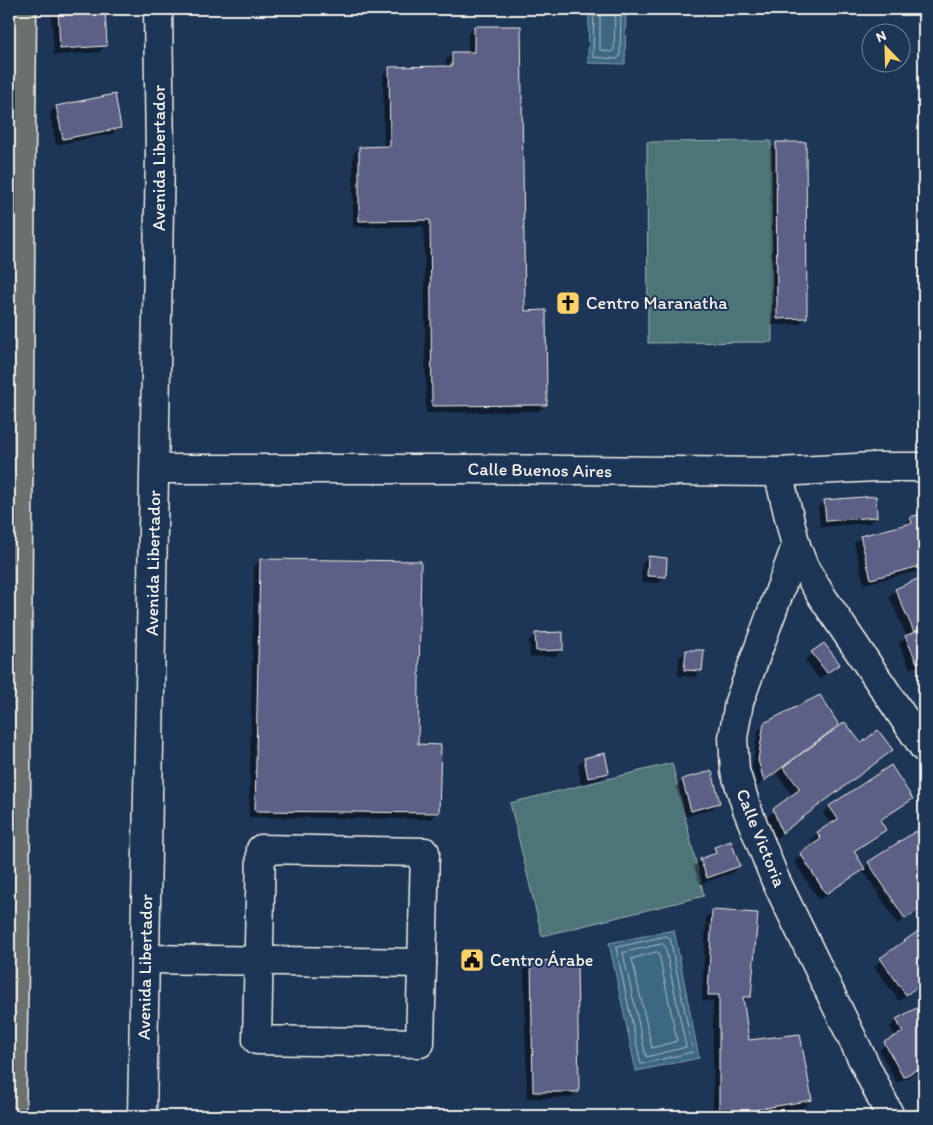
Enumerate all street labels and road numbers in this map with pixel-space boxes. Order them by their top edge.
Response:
street label: Avenida Libertador [148,85,170,231]
street label: Calle Buenos Aires [467,458,613,482]
street label: Avenida Libertador [141,490,165,636]
street label: Calle Victoria [731,786,791,891]
street label: Avenida Libertador [133,894,157,1040]

